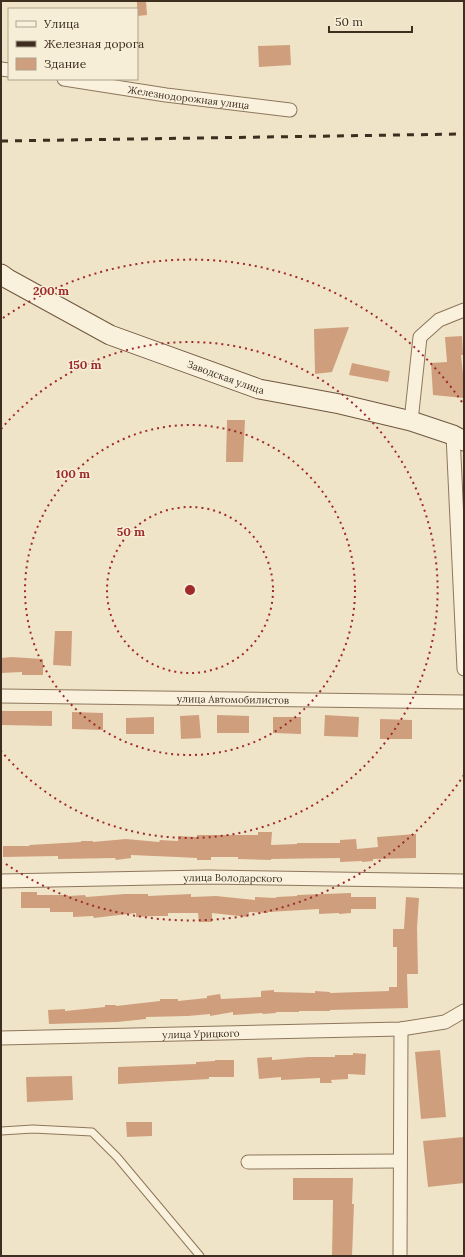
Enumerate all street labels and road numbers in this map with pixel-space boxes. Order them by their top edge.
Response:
street label: Железнодорожная улица [127,83,250,112]
street label: Заводская улица [185,357,265,397]
street label: улица Автомобилистов [177,692,289,707]
street label: улица Володарского [183,871,283,885]
street label: улица Урицкого [162,1027,240,1041]

